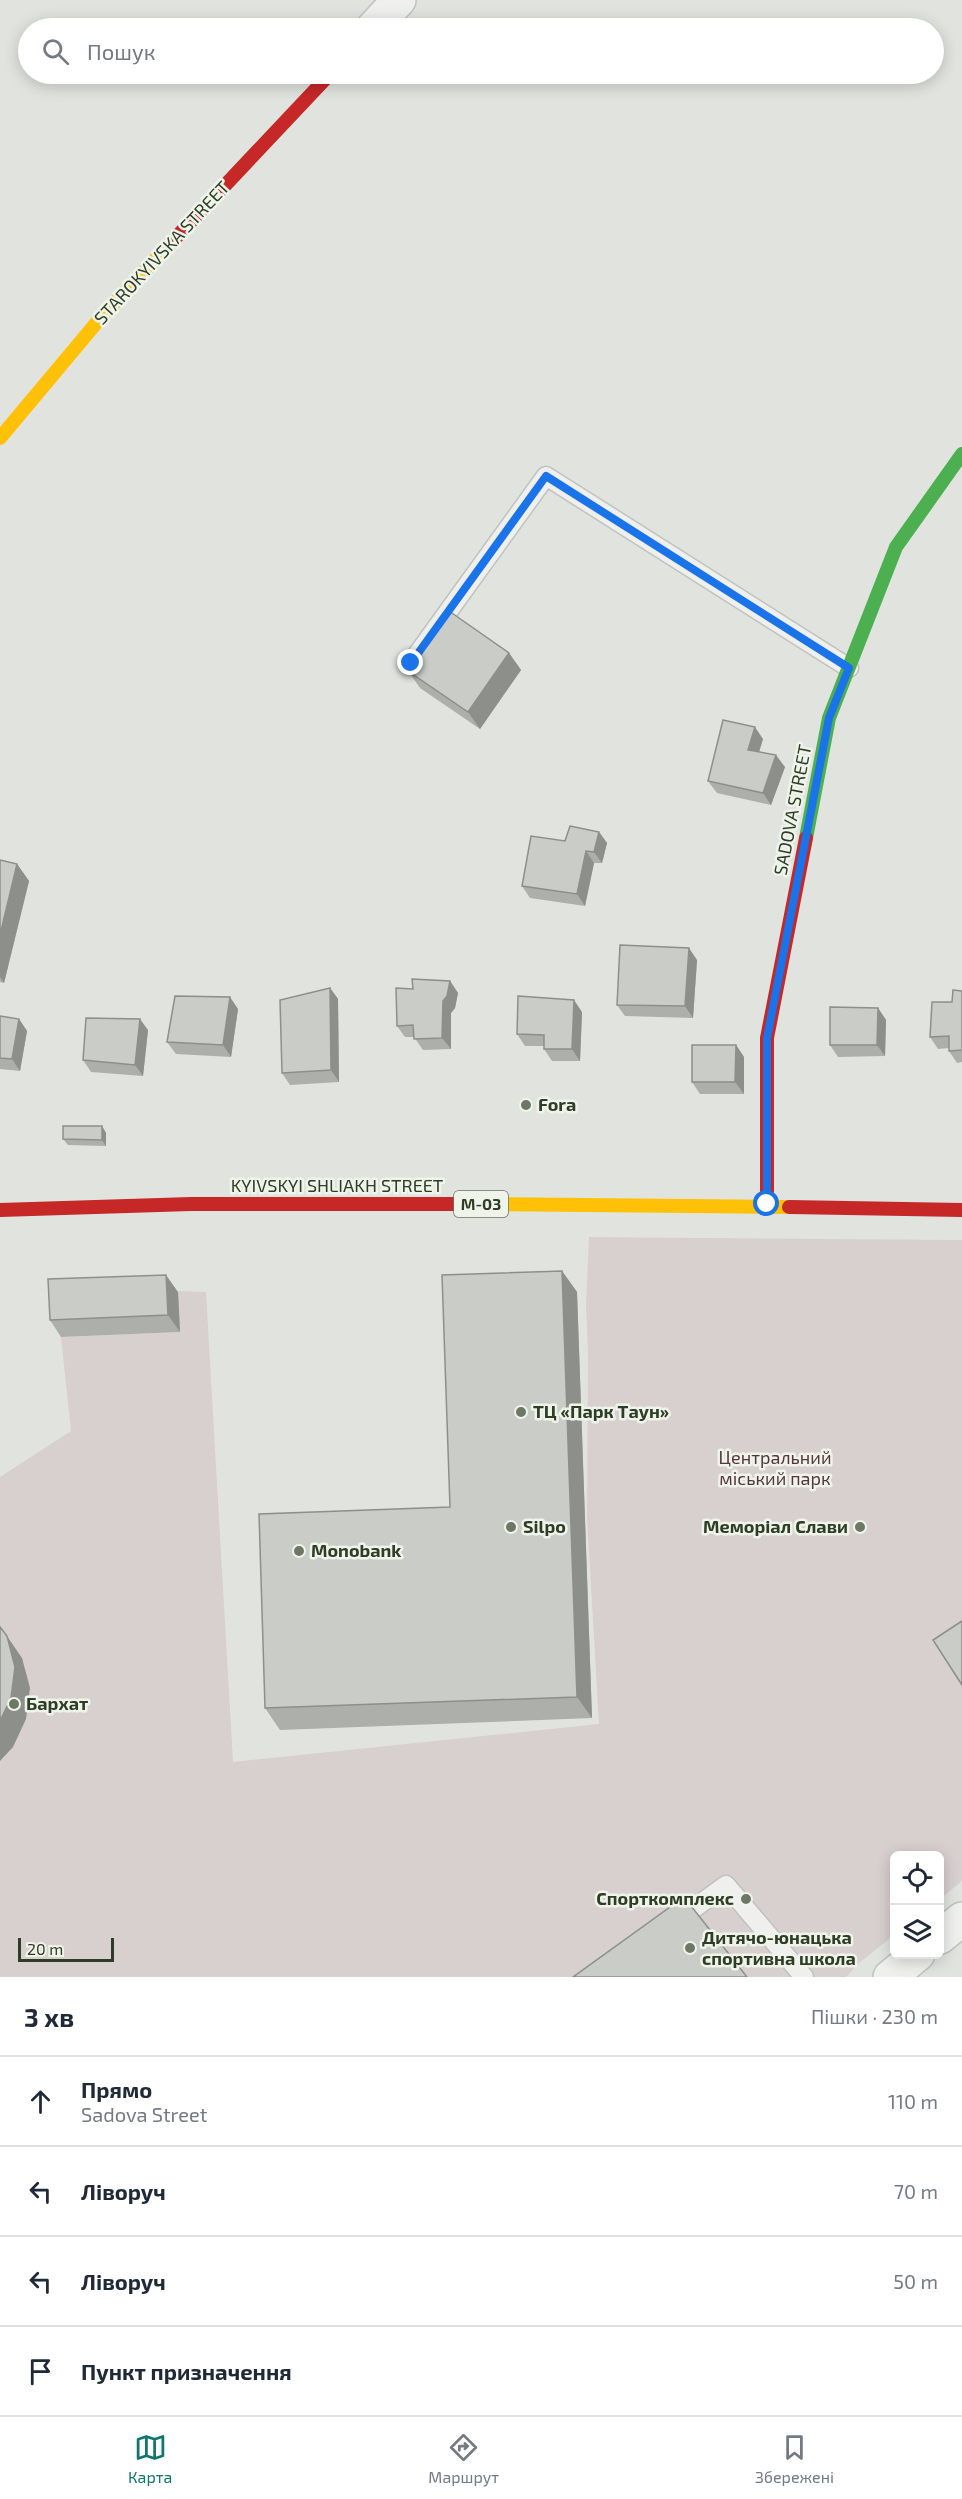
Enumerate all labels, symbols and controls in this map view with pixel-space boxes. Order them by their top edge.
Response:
search box [18,18,944,84]
icon: search [39,35,72,68]
text: Пошук [87,38,156,64]
street label: STAROKYIVSKA STREET [89,176,234,329]
route end [397,649,423,675]
street label: SADOVA STREET [769,742,816,877]
place label: Fora [538,1093,576,1115]
marker: Fora [519,1098,533,1112]
street label: KYIVSKYI SHLIAKH STREET [231,1174,444,1196]
route start [753,1190,779,1216]
road number: М-03 [454,1191,508,1217]
place label: ТЦ «Парк Таун» [533,1400,669,1422]
marker: ТЦ «Парк Таун» [514,1405,528,1419]
park label: Центральний міський парк [719,1446,831,1489]
place label: Silpo [523,1515,566,1537]
place label: Mеморіал Слави [703,1515,848,1537]
marker: Silpo [504,1520,518,1534]
marker: Mеморіал Слави [853,1520,867,1534]
place label: Monobank [311,1539,401,1561]
marker: Monobank [292,1544,306,1558]
place label: Бархат [26,1692,88,1714]
marker: Бархат [7,1697,21,1711]
map controls [890,1851,944,1959]
button: locate [890,1851,944,1905]
place label: Спорткомплекс [596,1887,734,1909]
marker: Спорткомплекс [739,1892,753,1906]
button: layers [890,1905,944,1959]
place label: Дитячо-юнацька спортивна школа [702,1926,856,1969]
scale bar [18,1935,114,1962]
text: 20 m [27,1939,63,1958]
marker: Дитячо-юнацька спортивна школа [683,1941,697,1955]
text: 3 хв [24,2001,74,2032]
text: Пішки · 230 m [811,2004,938,2028]
text: Прямо [81,2076,152,2102]
icon: ahead [24,2085,57,2118]
text: 110 m [888,2089,938,2113]
text: Sadova Street [81,2102,207,2126]
icon: left [24,2175,57,2208]
text: Ліворуч [81,2178,166,2204]
text: 70 m [894,2179,938,2203]
icon: left [24,2265,57,2298]
text: Ліворуч [81,2268,166,2294]
text: 50 m [893,2269,938,2293]
icon: arrive [24,2355,57,2388]
text: Пункт призначення [81,2358,292,2384]
tab: Карта [128,2431,172,2486]
tab: Маршрут [428,2431,499,2486]
tab: Збережені [755,2431,834,2486]

